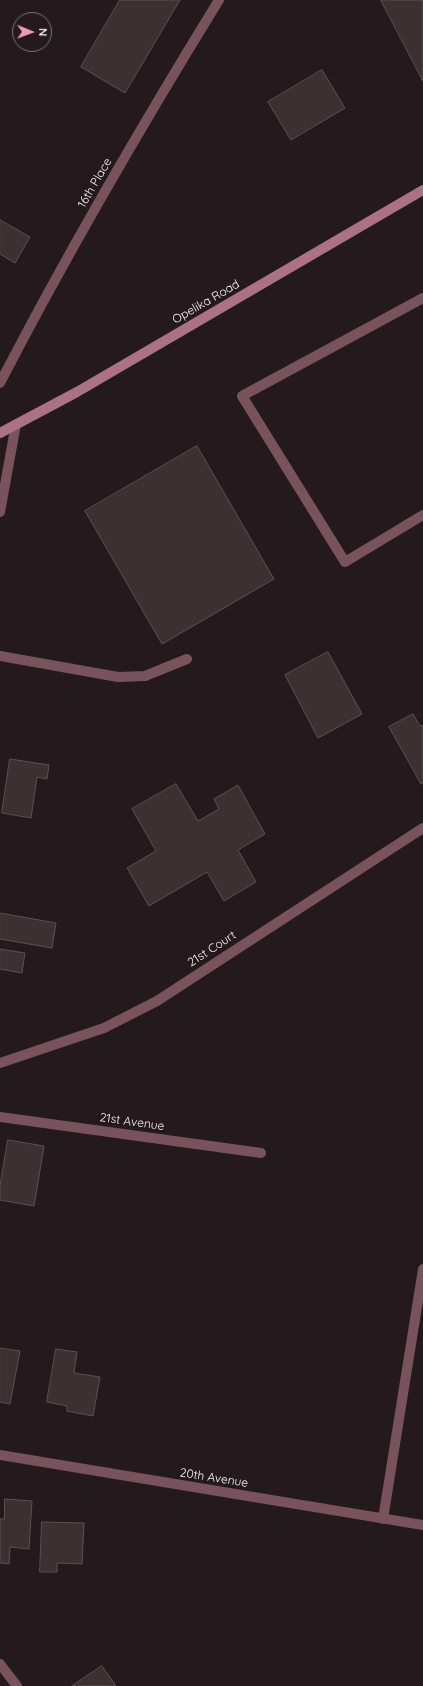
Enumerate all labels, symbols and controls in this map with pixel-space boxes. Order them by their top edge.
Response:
north arrow [12,12,52,52]
text: N [36,28,50,36]
street label: 16th Place [75,155,115,211]
street label: Opelika Road [170,277,242,327]
street label: 21st Court [185,928,239,970]
street label: 21st Avenue [99,1110,165,1134]
street label: 20th Avenue [179,1465,249,1491]

